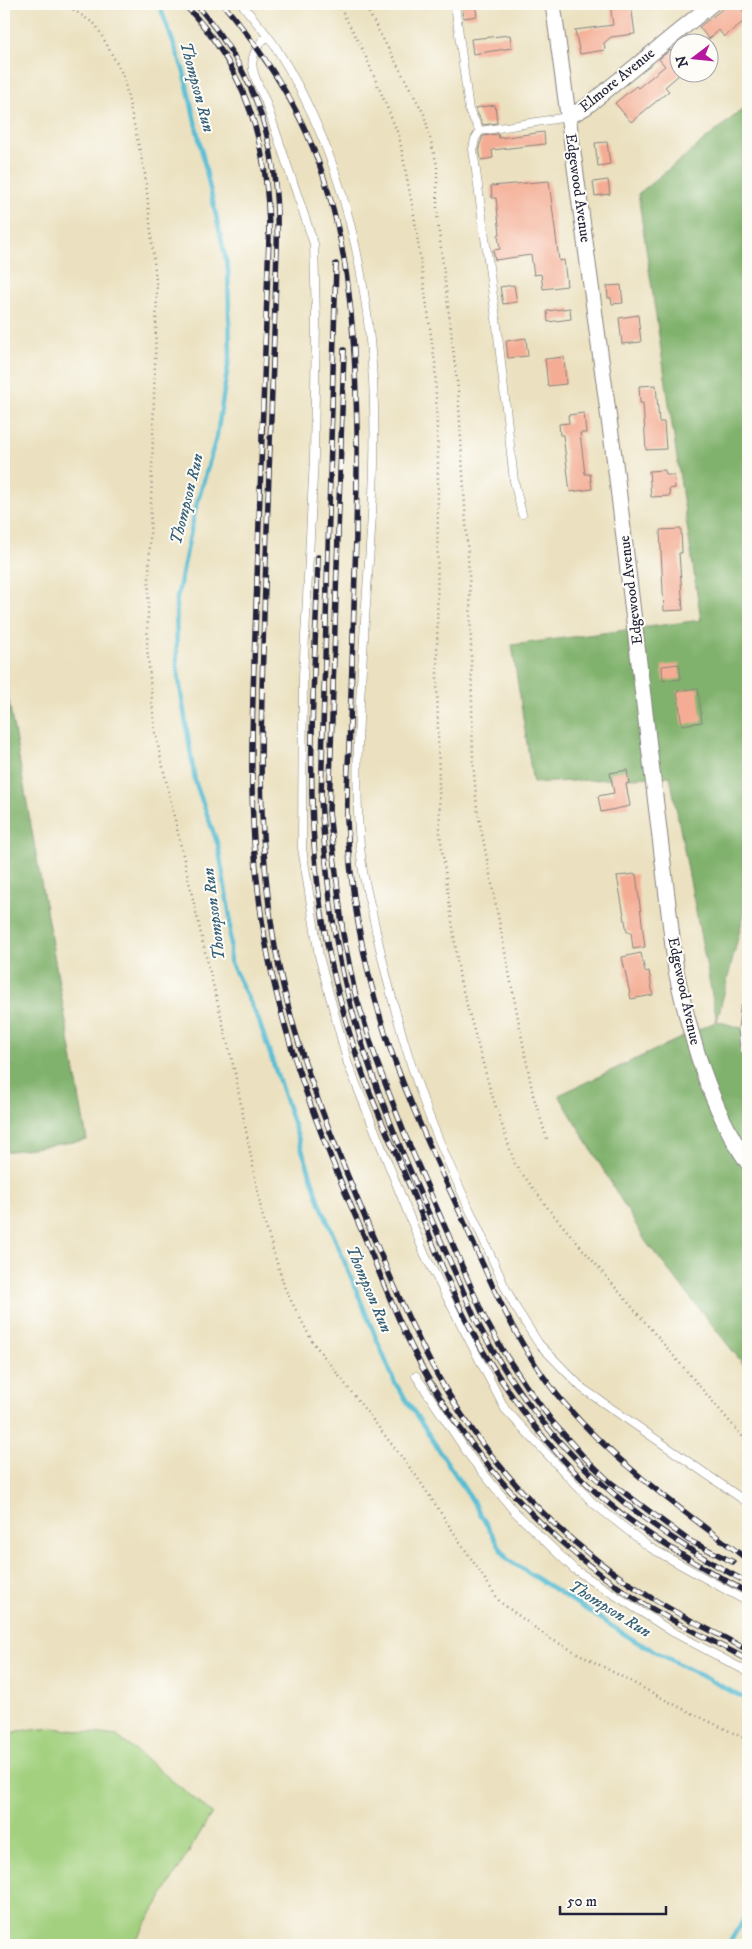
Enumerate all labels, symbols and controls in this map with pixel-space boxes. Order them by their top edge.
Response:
north arrow [670,32,720,82]
water label: Thompson Run [175,40,219,134]
street label: Elmore Avenue [575,44,659,116]
text: N [672,53,693,69]
street label: Edgewood Avenue [561,132,595,244]
water label: Thompson Run [166,452,208,546]
street label: Edgewood Avenue [615,534,647,646]
water label: Thompson Run [198,867,230,961]
street label: Edgewood Avenue [663,935,705,1047]
water label: Thompson Run [342,1242,396,1336]
water label: Thompson Run [565,1576,655,1642]
scale bar [560,1884,666,1916]
text: 50 m [567,1892,597,1911]

